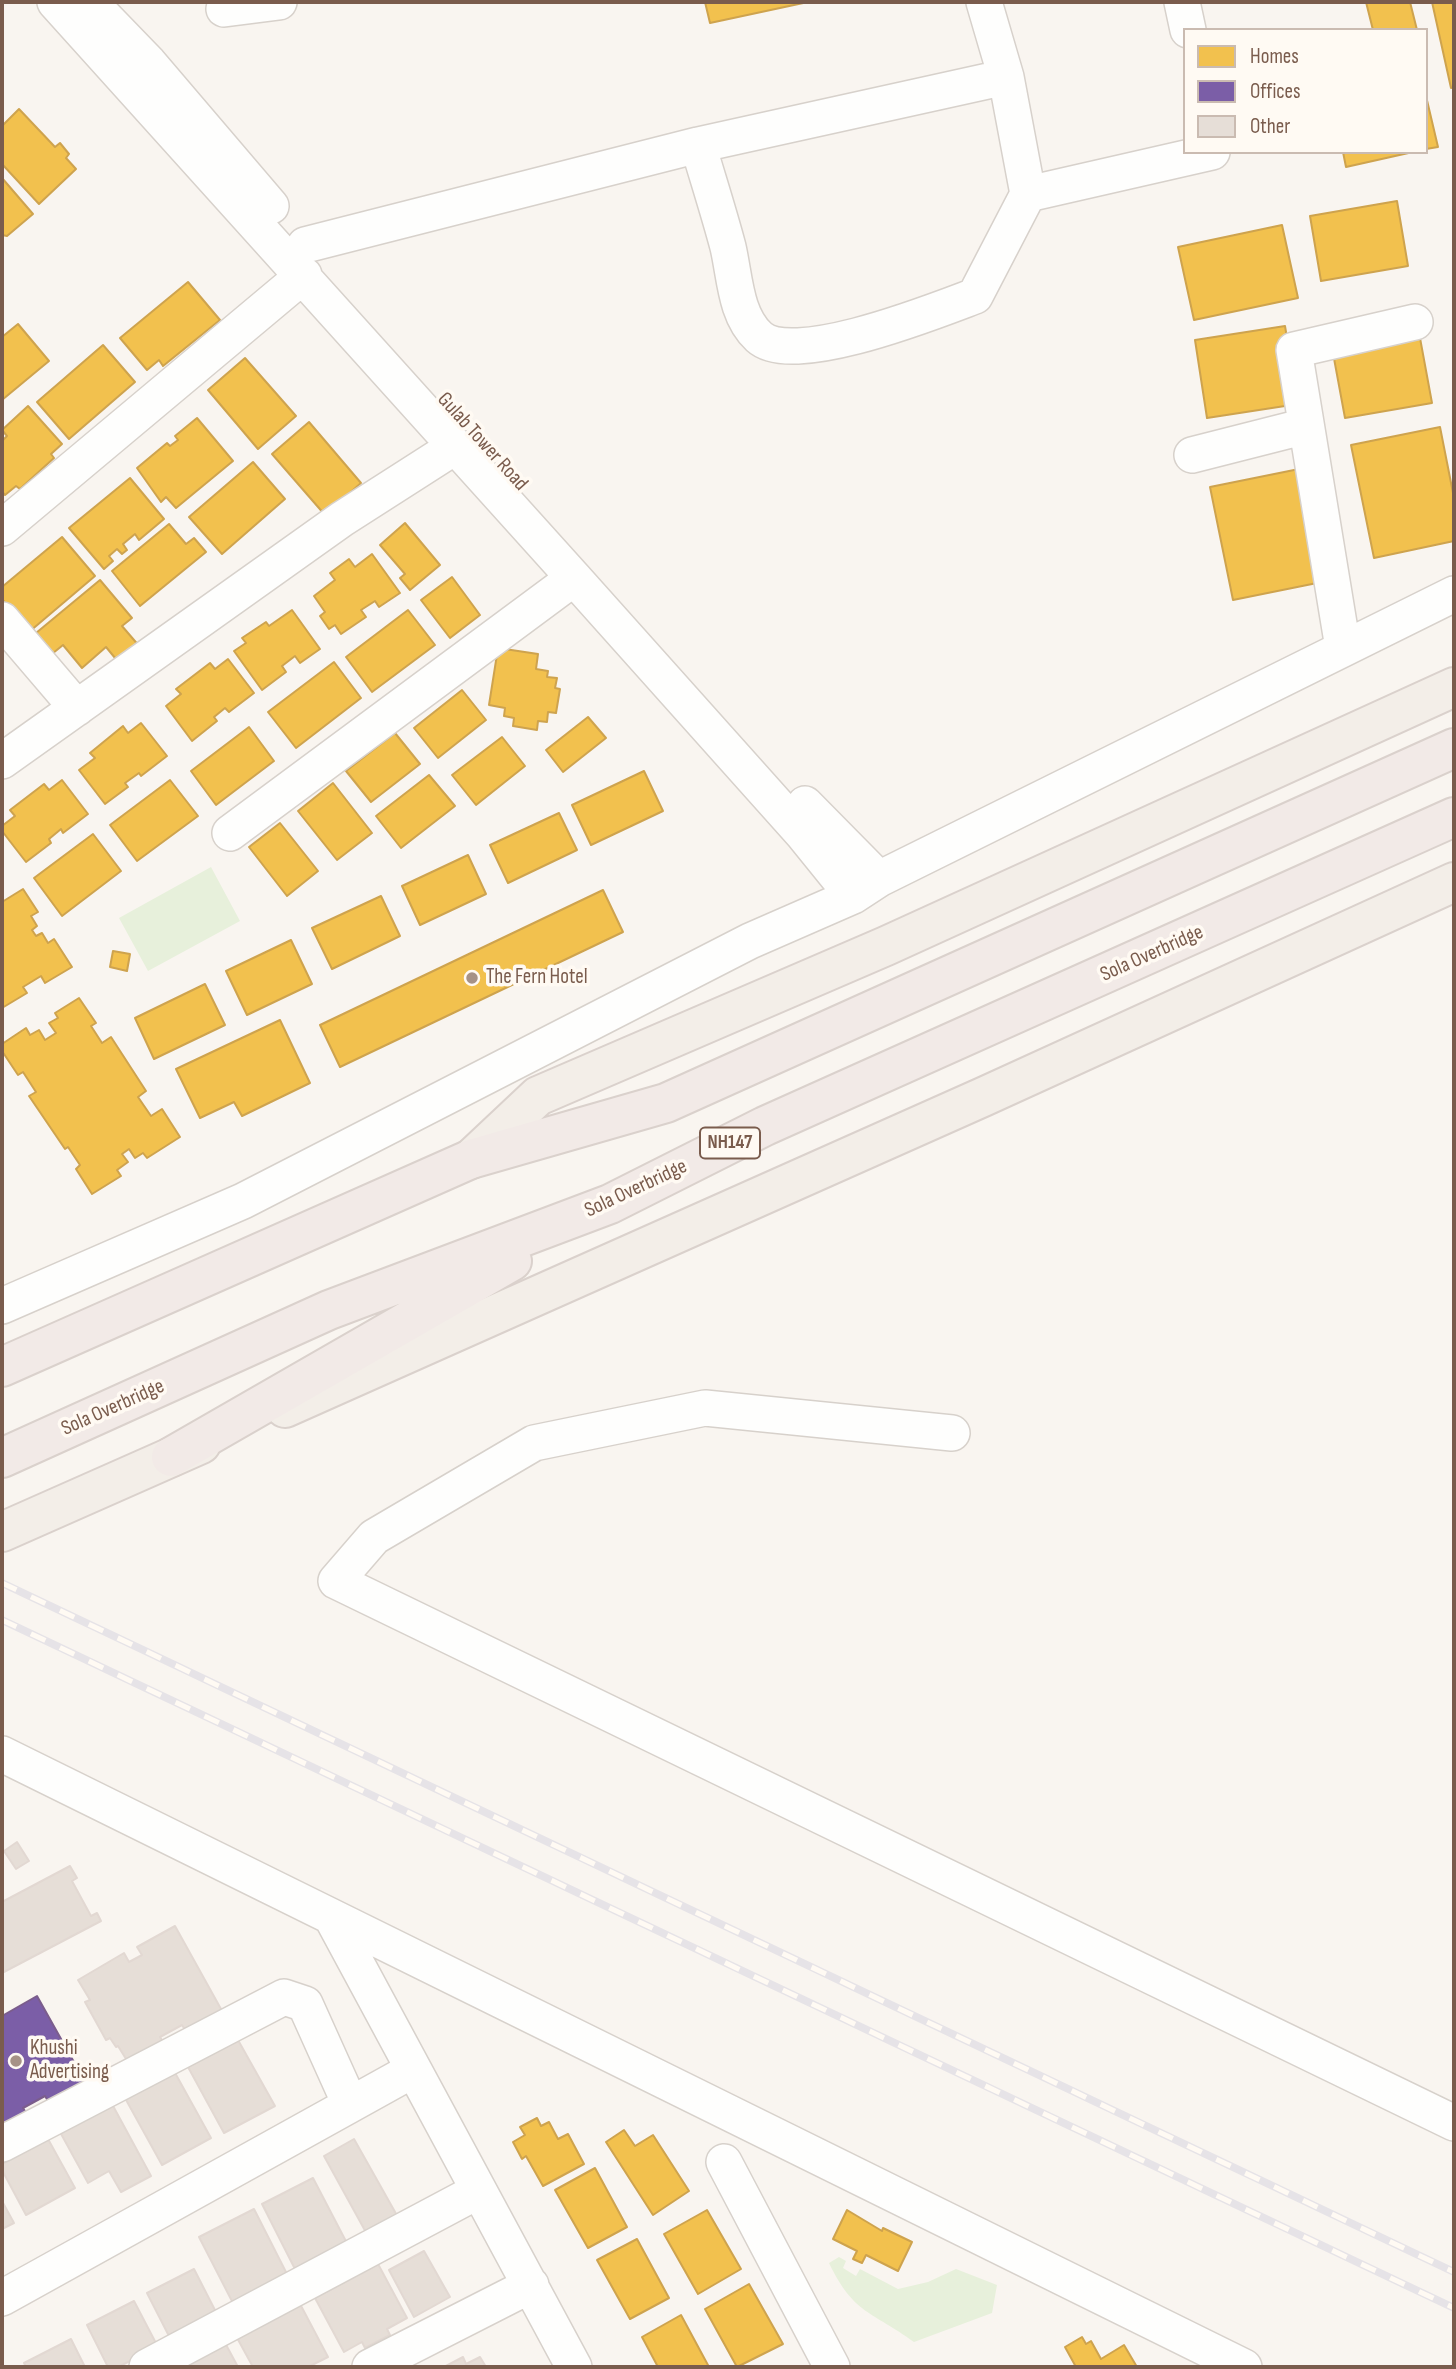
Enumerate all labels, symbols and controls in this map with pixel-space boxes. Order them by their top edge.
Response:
legend [1183,28,1428,154]
text: Homes [1250,44,1299,69]
text: Offices [1250,79,1301,104]
text: Other [1250,114,1290,139]
street label: Gulab Tower Road [431,388,533,496]
street label: Sola Overbridge [1097,920,1207,988]
place label: The Fern Hotel [486,965,588,991]
marker: The Fern Hotel [464,970,480,986]
road number: NH147 [700,1128,760,1158]
street label: Sola Overbridge [581,1154,691,1224]
street label: Sola Overbridge [58,1374,168,1442]
place label: Khushi Advertising [30,2036,109,2086]
marker: Khushi Advertising [8,2053,24,2069]

